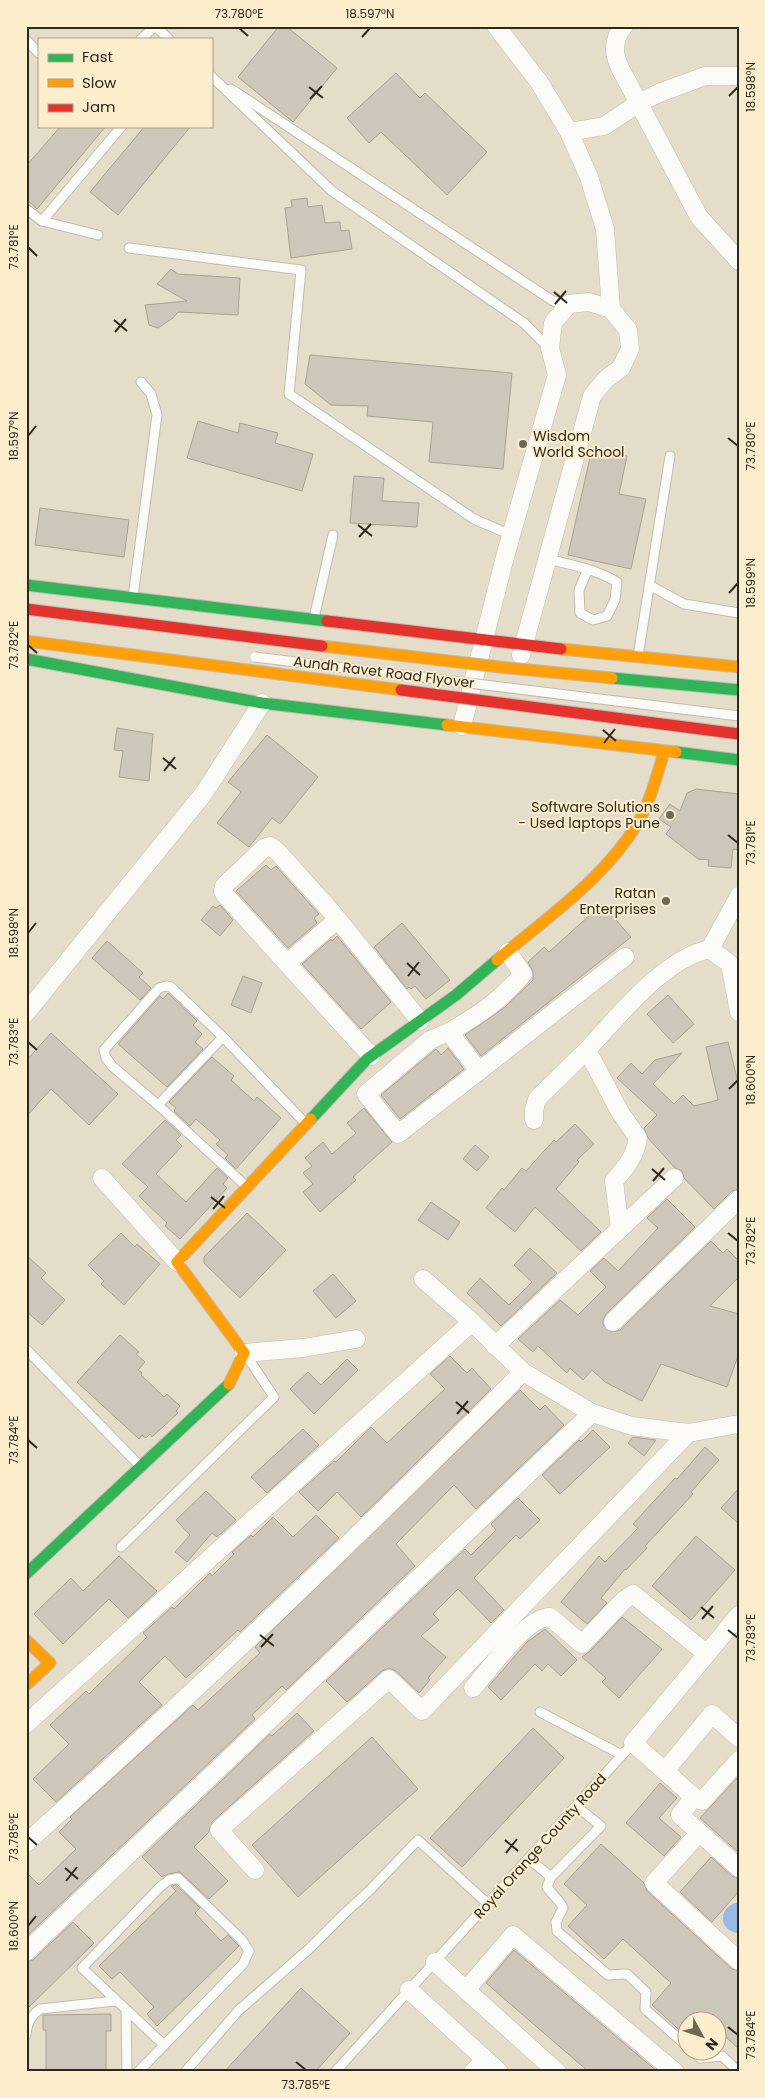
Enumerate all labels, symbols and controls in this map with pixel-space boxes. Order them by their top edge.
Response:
text: 73.780°E [215,5,263,22]
text: 18.597°N [346,5,394,22]
legend [38,38,212,128]
text: Fast [82,46,113,67]
text: 18.598°N [742,62,759,112]
text: Slow [82,72,117,93]
text: Jam [82,96,116,117]
text: 73.781°E [5,224,22,270]
text: 18.597°N [5,412,22,460]
text: 73.780°E [742,422,759,470]
place label: Wisdom World School [533,426,625,462]
marker: Wisdom World School [517,438,529,450]
text: 18.599°N [742,558,759,608]
text: 73.782°E [5,621,22,669]
street label: Aundh Ravet Road Flyover [292,651,476,693]
place label: Software Solutions - Used laptops Pune [518,797,660,833]
marker: Software Solutions - Used laptops Pune [664,809,676,821]
text: 73.781°E [742,820,759,866]
place label: Ratan Enterprises [579,883,656,919]
marker: Ratan Enterprises [660,895,672,907]
text: 18.598°N [5,908,22,958]
text: 73.783°E [5,1018,22,1066]
text: 18.600°N [742,1055,759,1105]
text: 73.782°E [742,1217,759,1265]
text: 73.784°E [5,1416,22,1464]
text: 73.783°E [742,1614,759,1662]
street label: Royal Orange County Road [469,1769,611,1923]
text: 73.785°E [5,1813,22,1861]
text: 18.600°N [5,1901,22,1951]
north arrow [678,2010,728,2060]
text: 73.784°E [742,2011,759,2059]
text: N [701,2034,723,2055]
text: 73.785°E [282,2076,330,2093]

